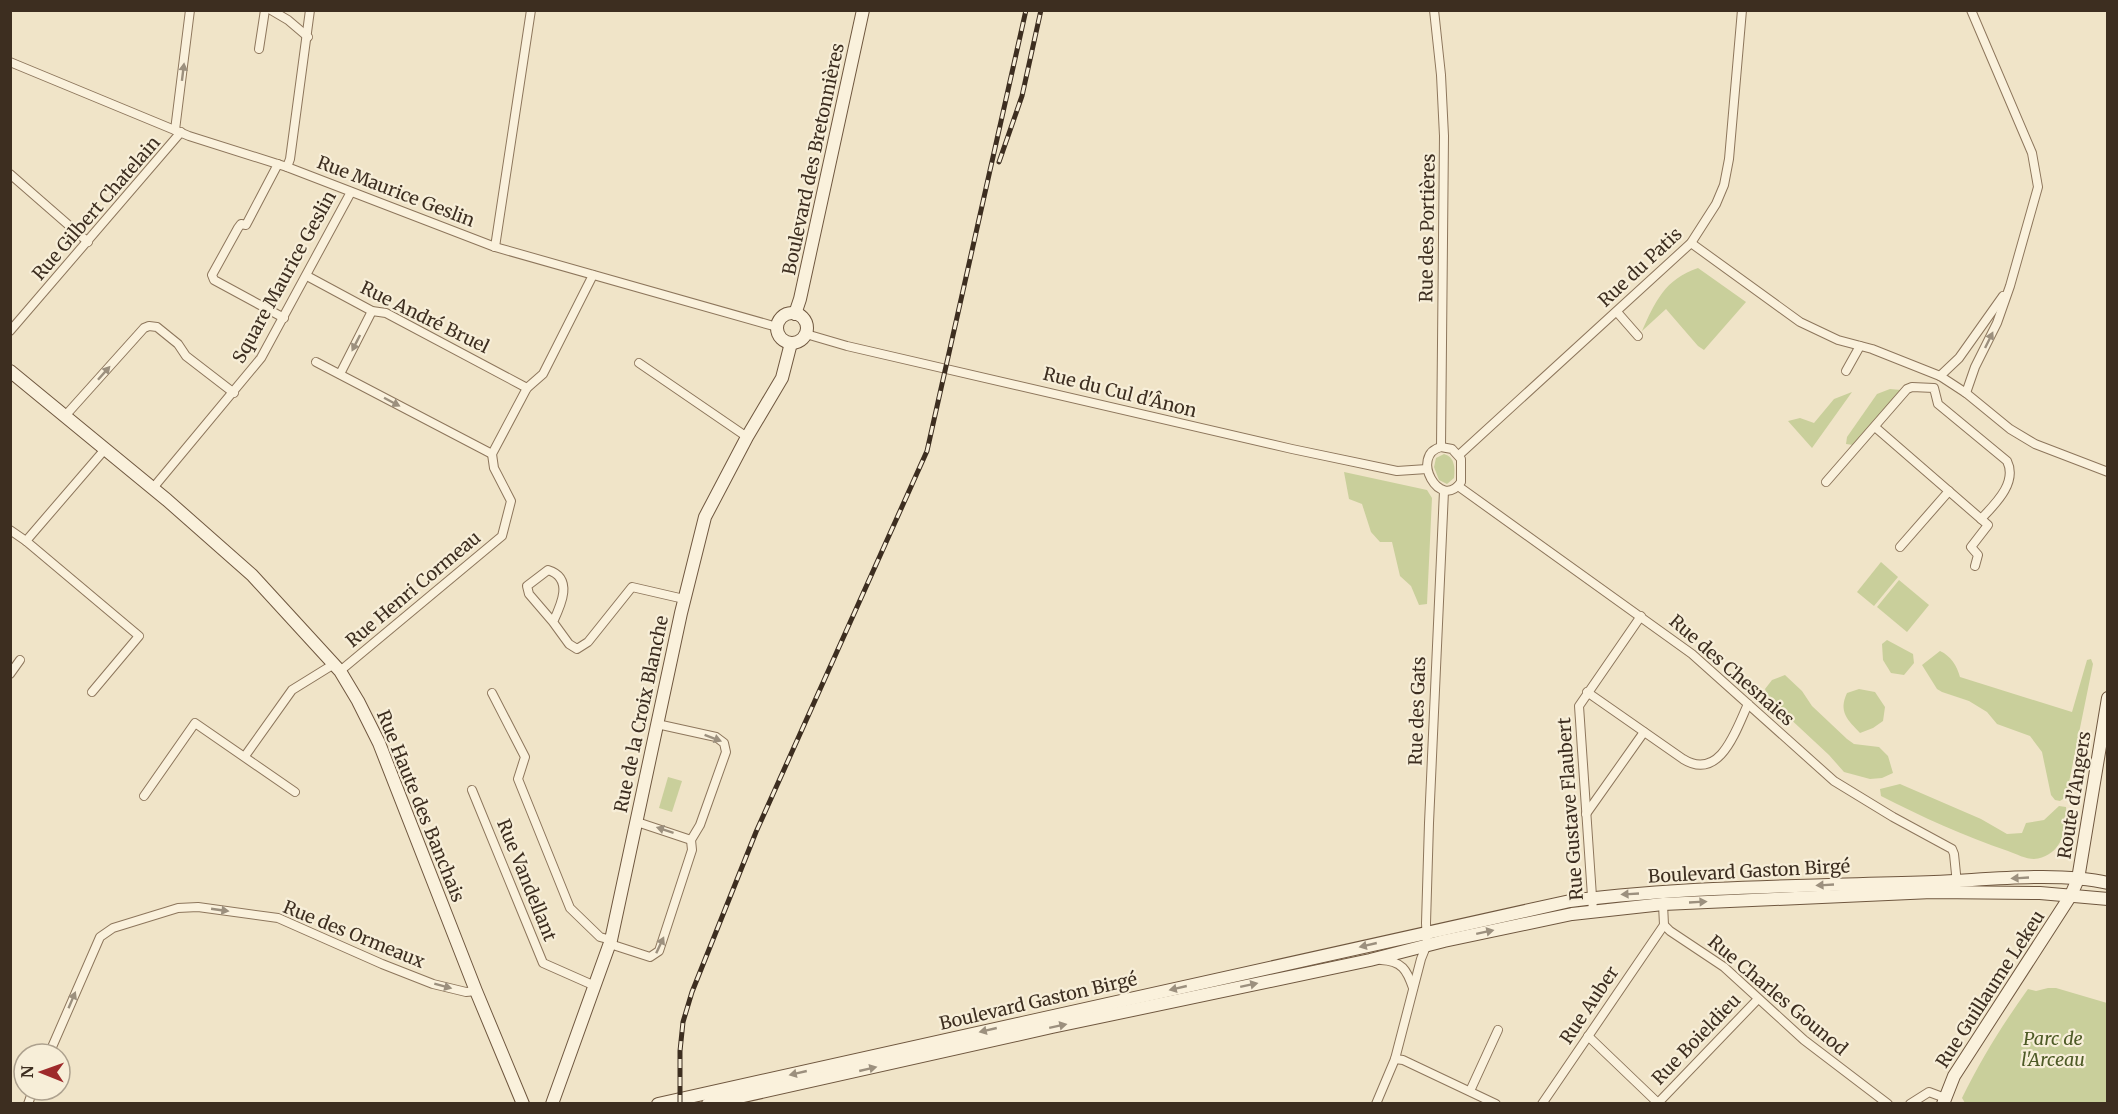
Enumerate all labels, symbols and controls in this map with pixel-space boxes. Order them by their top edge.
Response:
street label: Boulevard des Bretonnières [777,41,849,277]
one-way arrow [178,62,187,81]
street label: Rue Gilbert Chatelain [27,131,165,285]
street label: Rue Maurice Geslin [314,150,478,232]
street label: Rue des Portières [1414,153,1440,303]
street label: Square Maurice Geslin [227,187,341,367]
street label: Rue du Patis [1593,222,1687,312]
street label: Rue André Bruel [357,276,493,358]
one-way arrow [1984,331,1993,348]
one-way arrow [351,334,361,351]
street label: Rue du Cul d'Ânon [1041,362,1199,422]
one-way arrow [97,365,111,380]
one-way arrow [383,397,400,407]
street label: Rue Henri Cormeau [341,526,485,652]
street label: Rue des Chesnaies [1665,609,1799,731]
street label: Rue de la Croix Blanche [609,613,673,815]
street label: Rue des Gats [1404,656,1430,766]
street label: Rue Haute des Banchais [372,707,470,906]
street label: Rue Gustave Flaubert [1552,717,1588,901]
street label: Route d’Angers [2053,729,2095,861]
one-way arrow [705,733,723,743]
street label: Rue Vandellant [492,816,562,944]
one-way arrow [656,825,674,834]
street label: Boulevard Gaston Birgé [1647,854,1851,888]
one-way arrow [2011,874,2030,883]
one-way arrow [1816,880,1835,889]
one-way arrow [1621,890,1640,899]
street label: Rue des Ormeaux [280,895,428,973]
one-way arrow [1689,897,1708,906]
one-way arrow [211,905,230,914]
street label: Rue Guillaume Lekeu [1931,906,2049,1072]
one-way arrow [1475,927,1494,936]
street label: Rue Charles Gounod [1704,930,1853,1060]
one-way arrow [655,935,665,953]
one-way arrow [1359,941,1378,950]
street label: Rue Auber [1555,962,1623,1048]
street label: Boulevard Gaston Birgé [937,967,1139,1035]
one-way arrow [1239,980,1258,990]
one-way arrow [434,982,452,992]
one-way arrow [1168,984,1187,993]
street label: Rue Boieldieu [1647,989,1745,1089]
one-way arrow [68,992,77,1009]
one-way arrow [1049,1021,1068,1030]
one-way arrow [978,1026,997,1035]
park label: Parc de l'Arceau [2021,1027,2085,1071]
north arrow [12,1042,72,1102]
one-way arrow [858,1063,877,1073]
text: N [17,1065,37,1078]
one-way arrow [788,1068,807,1078]

